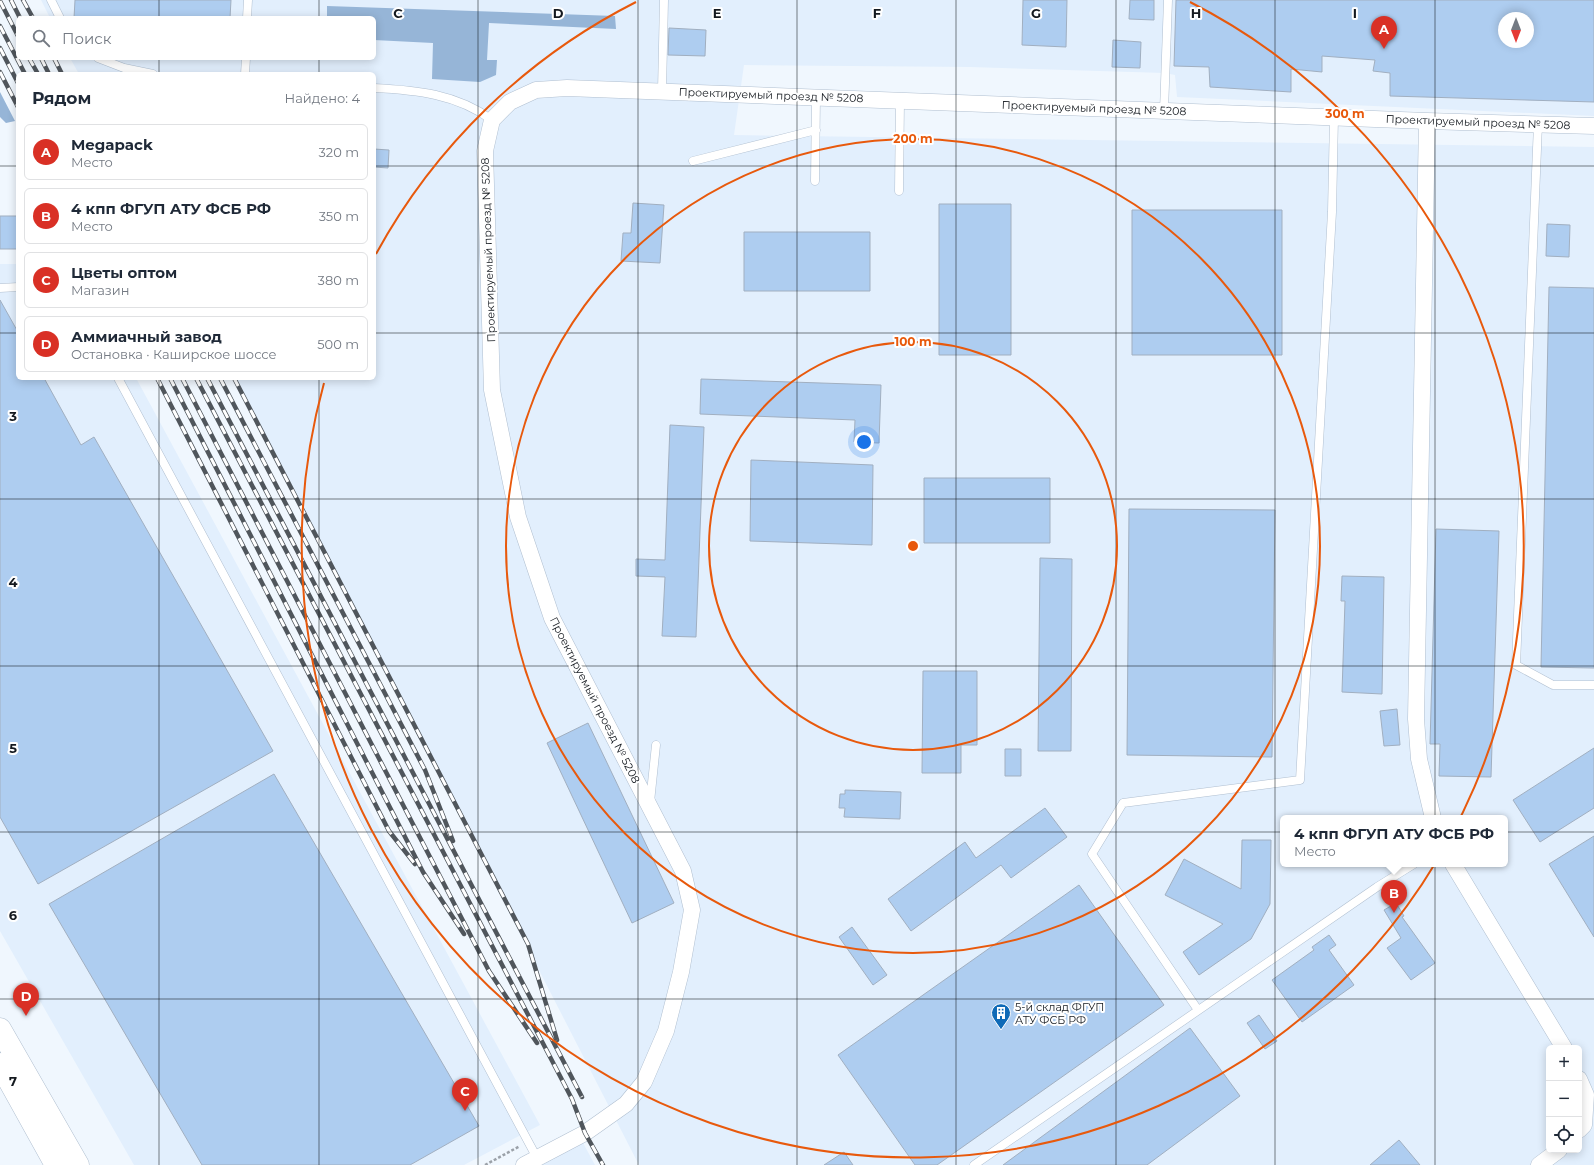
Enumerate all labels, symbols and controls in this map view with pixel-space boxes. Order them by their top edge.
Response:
text: C [393,5,403,21]
text: D [553,5,564,21]
text: E [713,5,722,21]
text: F [873,5,881,21]
text: G [1031,5,1041,21]
text: H [1191,5,1201,21]
text: I [1353,5,1357,21]
north arrow [1498,12,1534,48]
search box [16,16,376,60]
pin: A [1371,16,1397,49]
icon: search [30,27,52,49]
text: Поиск [62,29,111,48]
street label: Проектируемый проезд № 5208 [678,85,864,105]
text: Рядом [32,88,91,108]
text: Найдено: 4 [285,90,360,106]
street label: Проектируемый проезд № 5208 [1001,98,1187,118]
text: 300 m [1324,106,1365,121]
street label: Проектируемый проезд № 5208 [1385,112,1571,132]
text: 200 m [893,131,933,146]
text: Megapack [71,135,153,154]
text: A [41,144,51,160]
text: 320 m [319,144,359,160]
text: Место [71,154,113,170]
street label: Проектируемый проезд № 5208 [478,157,498,343]
text: 4 кпп ФГУП АТУ ФСБ РФ [71,199,271,218]
text: B [41,208,51,224]
text: 350 m [319,208,359,224]
text: Место [71,218,113,234]
text: Цветы оптом [71,263,177,282]
text: C [41,272,51,288]
text: 380 m [318,272,359,288]
text: Магазин [71,282,130,298]
text: Аммиачный завод [71,327,222,346]
text: 100 m [895,334,931,349]
text: D [41,336,51,352]
text: 500 m [317,336,359,352]
text: Остановка · Каширское шоссе [71,346,277,362]
text: 3 [8,408,17,424]
your location [854,432,874,452]
centre of rings [906,539,920,553]
text: 4 [9,574,18,590]
street label: Проектируемый проезд № 5208 [547,614,643,786]
text: 5 [9,740,17,756]
popup [1280,815,1508,867]
text: 4 кпп ФГУП АТУ ФСБ РФ [1294,824,1494,843]
text: Место [1294,843,1336,859]
pin: B [1381,880,1407,913]
text: 6 [9,907,18,923]
pin: D [13,983,39,1016]
place label: 5-й склад ФГУП АТУ ФСБ РФ [1015,1000,1104,1027]
building icon: 5-й склад ФГУП АТУ ФСБ РФ [990,1002,1012,1030]
map controls [1546,1045,1582,1153]
button: + [1546,1045,1582,1081]
text: 7 [9,1073,17,1089]
pin: C [452,1078,478,1111]
button: − [1546,1081,1582,1117]
button: locate [1546,1117,1582,1153]

